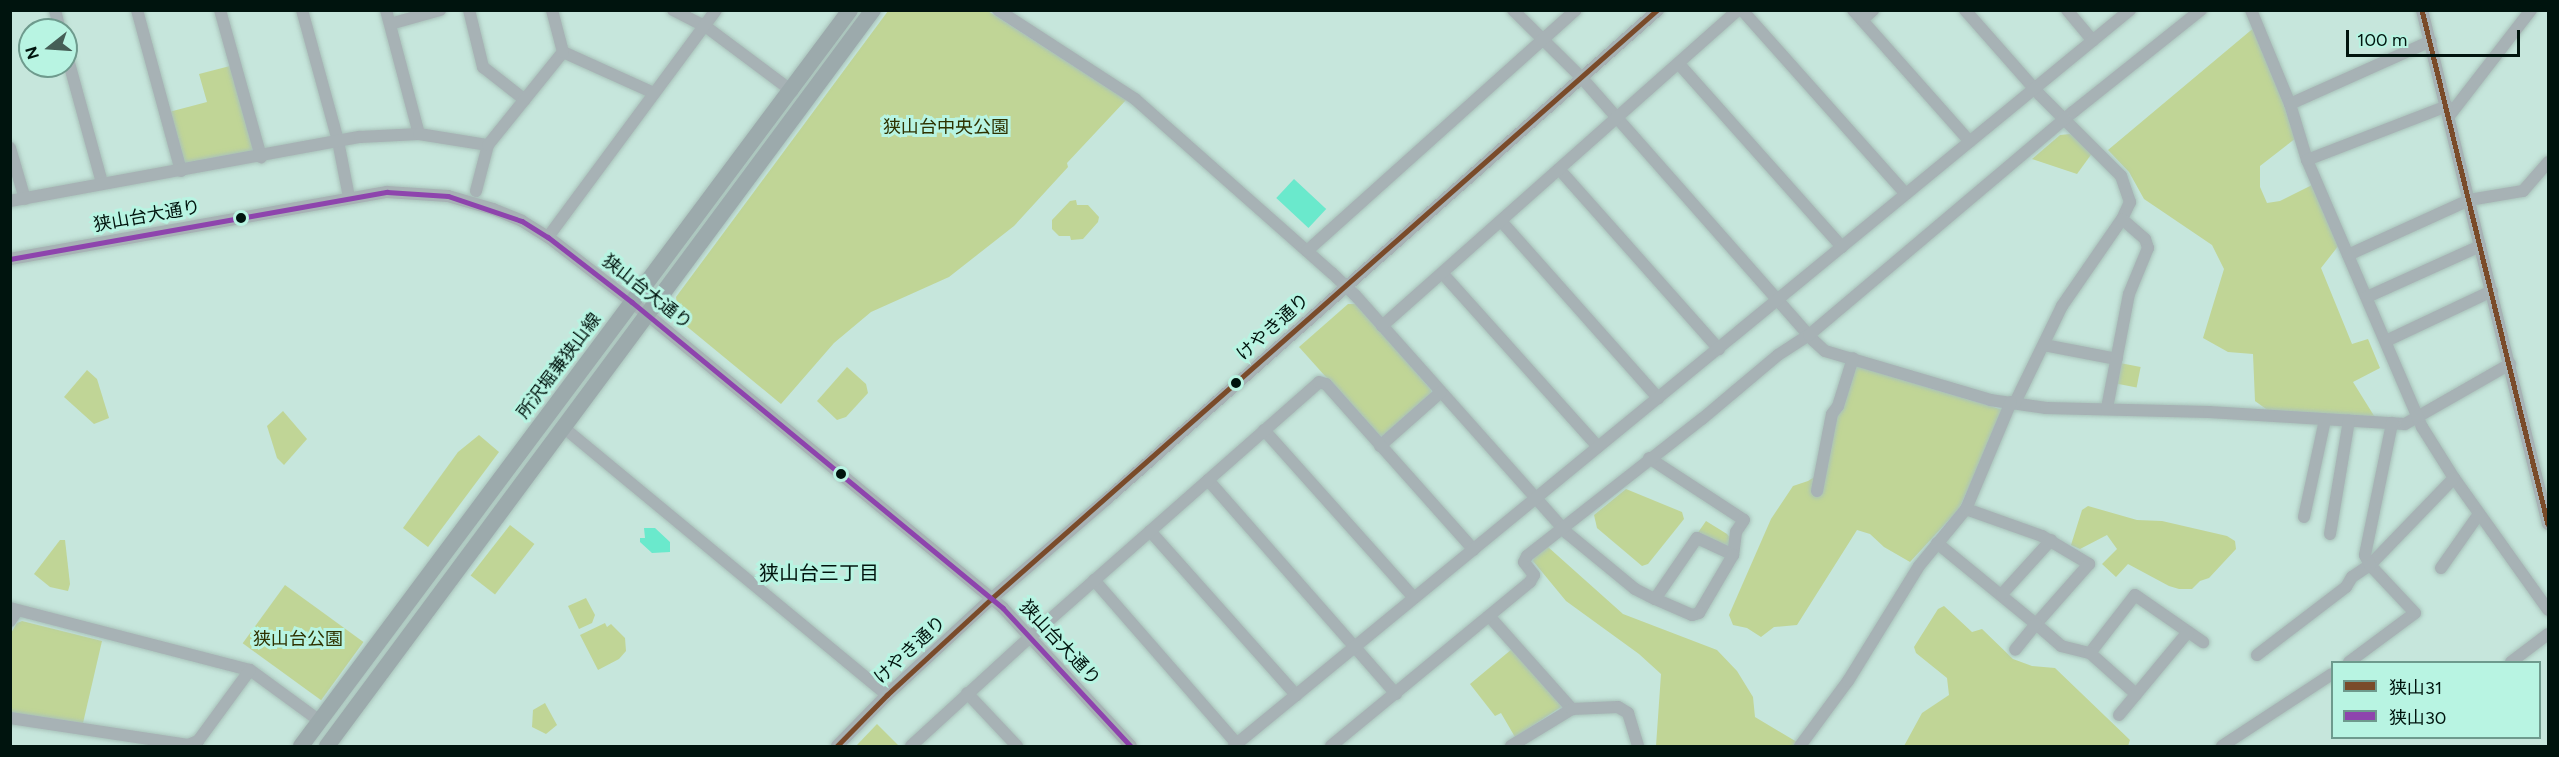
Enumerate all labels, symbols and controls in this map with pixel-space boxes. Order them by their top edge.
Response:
north arrow [18,18,78,78]
scale bar [2349,18,2523,56]
text: 100 m [2357,29,2407,51]
text: N [21,44,43,62]
park label: 狭山台中央公園 [883,116,1009,138]
street label: 狭山台大通り [92,196,202,236]
unlabelled marker [235,212,247,224]
street label: 狭山台大通り [598,250,696,334]
street label: けやき通り [1232,289,1314,365]
street label: 所沢堀兼狭山線 [512,309,606,423]
unlabelled marker [1230,377,1242,389]
unlabelled marker [835,468,847,480]
district label: 狭山台三丁目 [759,561,879,585]
street label: 狭山台大通り [1015,596,1105,690]
street label: けやき通り [870,611,950,689]
park label: 狭山台公園 [253,628,343,650]
legend [2331,661,2541,739]
text: 狭山31 [2389,677,2442,699]
text: 狭山30 [2389,707,2446,729]

